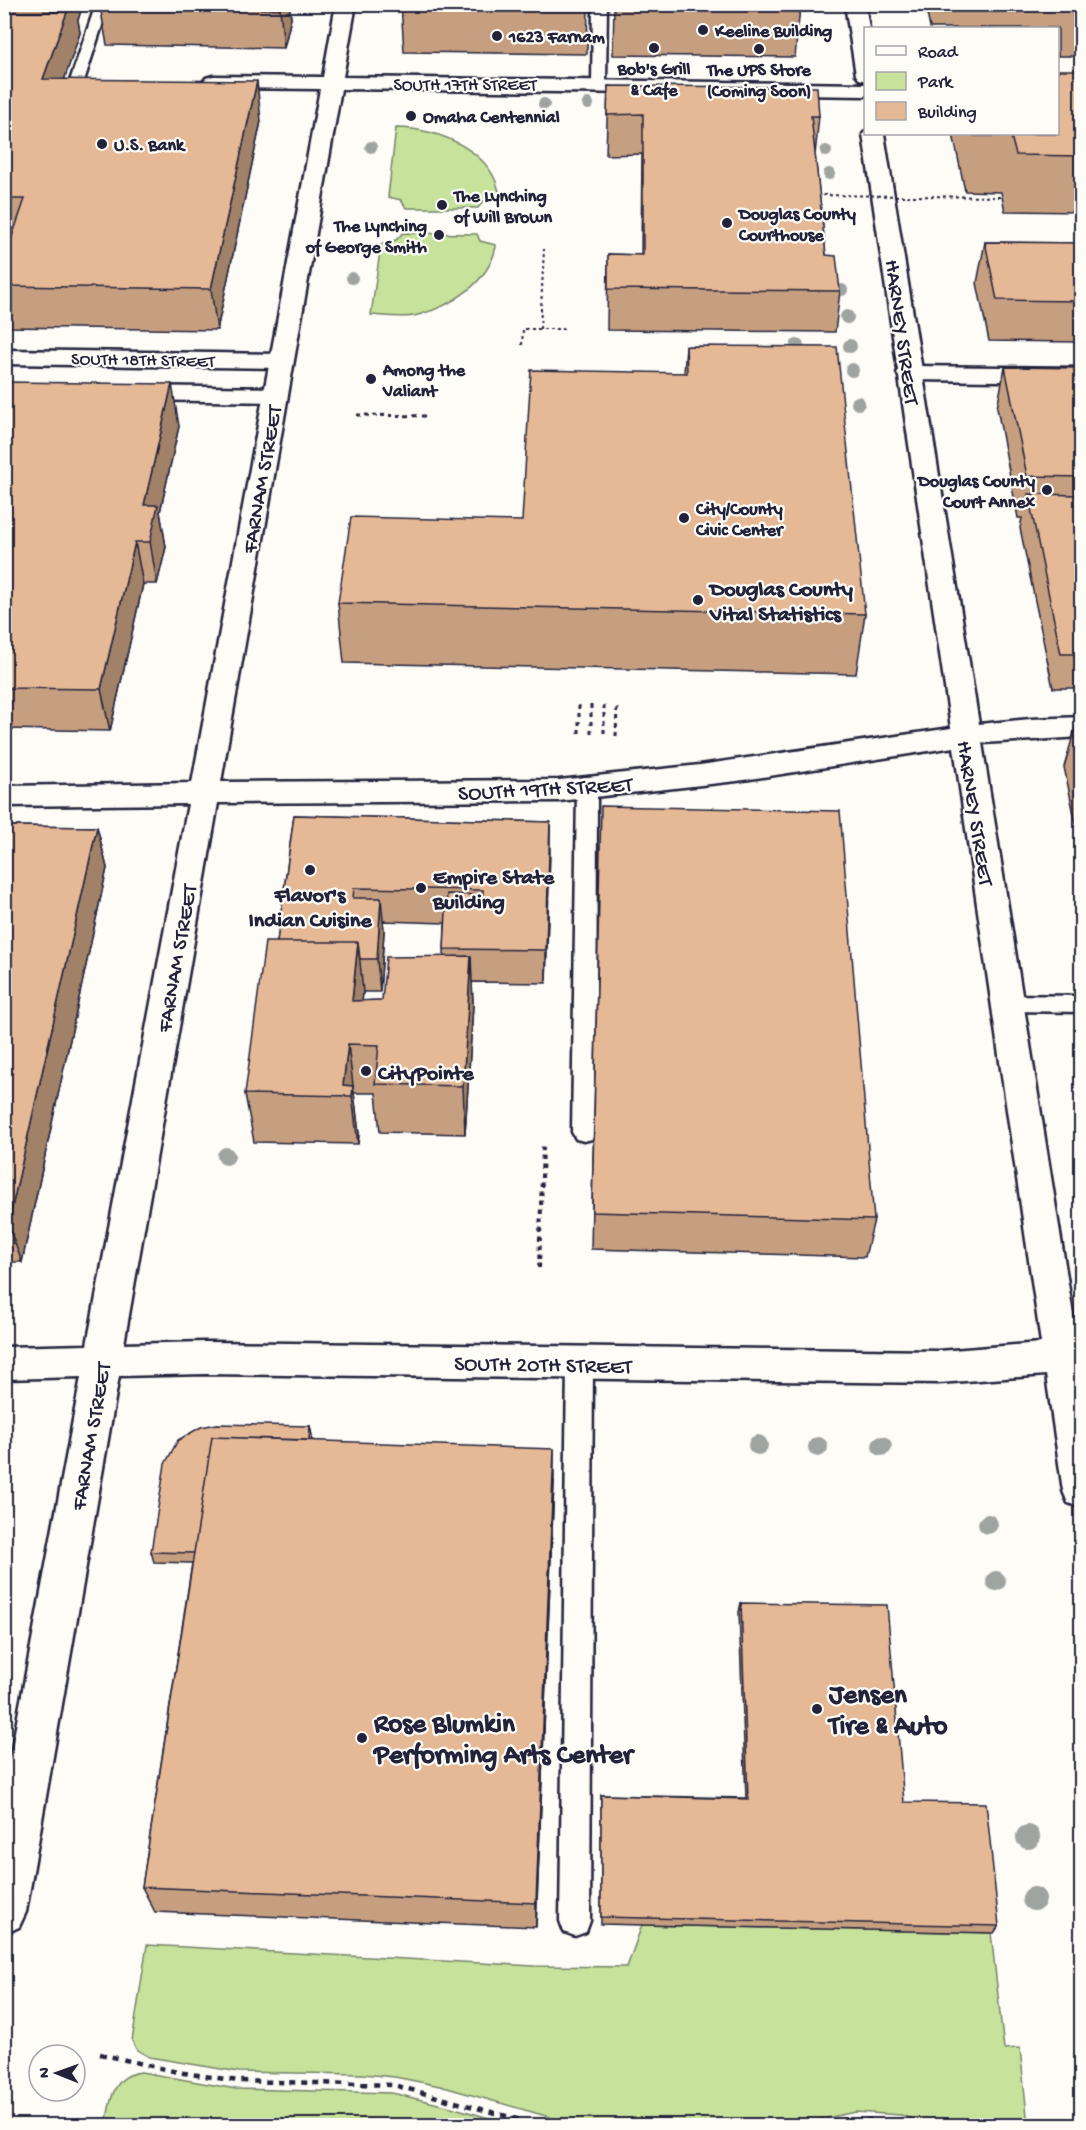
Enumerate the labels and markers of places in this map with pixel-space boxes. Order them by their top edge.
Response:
place label: Keeline Building [714,22,832,43]
marker: Keeline Building [696,23,710,37]
place label: 1623 Farnam [508,28,605,49]
marker: 1623 Farnam [490,29,504,43]
marker: Bob's Grill & Cafe [647,41,661,55]
marker: The UPS Store (Coming Soon) [752,42,766,56]
place label: Bob's Grill & Cafe [616,60,691,102]
place label: The UPS Store (Coming Soon) [705,61,812,103]
place label: Omaha Centennial [423,108,560,129]
marker: Omaha Centennial [404,109,418,123]
place label: U.S. Bank [114,136,186,157]
marker: U.S. Bank [95,137,109,151]
place label: The Lynching of Will Brown [452,187,552,229]
marker: The Lynching of Will Brown [435,198,449,212]
place label: Douglas County Courthouse [737,205,856,247]
marker: Douglas County Courthouse [720,216,734,230]
place label: The Lynching of George Smith [305,217,427,259]
marker: The Lynching of George Smith [432,228,446,242]
place label: Among the Valiant [382,361,466,403]
marker: Among the Valiant [364,372,378,386]
place label: Douglas County Court Annex [916,472,1036,514]
marker: Douglas County Court Annex [1040,483,1054,497]
place label: City/County Civic Center [695,500,785,542]
marker: City/County Civic Center [677,511,691,525]
place label: Douglas County Vital Statistics [708,578,853,629]
marker: Douglas County Vital Statistics [691,593,705,607]
marker: Flavor's Indian Cuisine [303,863,317,877]
place label: Empire State Building [432,866,555,917]
marker: Empire State Building [414,881,428,895]
place label: Flavor's Indian Cuisine [249,884,372,935]
place label: CityPointe [377,1062,474,1088]
marker: CityPointe [359,1064,373,1078]
place label: Jensen Tire & Auto [827,1681,948,1744]
marker: Jensen Tire & Auto [810,1702,824,1716]
place label: Rose Blumkin Performing Arts Center [372,1710,635,1773]
marker: Rose Blumkin Performing Arts Center [355,1731,369,1745]

